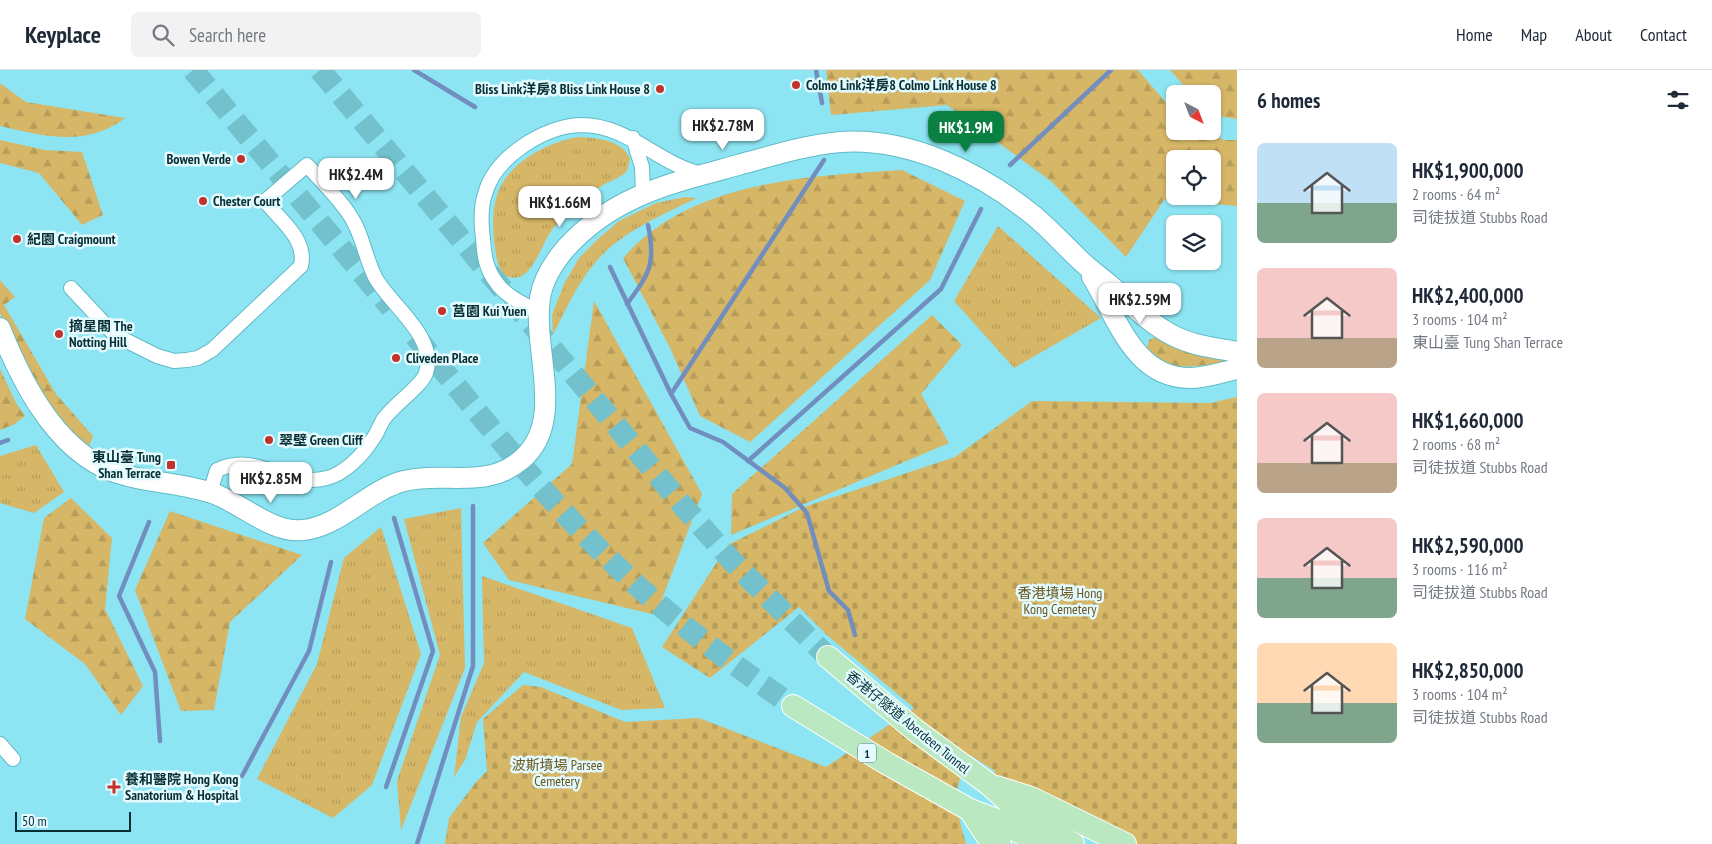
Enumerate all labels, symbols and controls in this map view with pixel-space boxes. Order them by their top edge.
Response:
search box [131,12,481,57]
text: Keyplace [25,19,101,50]
icon: search [149,21,177,49]
text: Search here [189,23,266,47]
text: Home [1456,23,1493,46]
text: Map [1521,23,1547,46]
text: About [1575,23,1612,46]
text: Contact [1640,23,1687,46]
place label: Colmo Link洋房8 Colmo Link House 8 [806,76,997,94]
marker: Colmo Link洋房8 Colmo Link House 8 [790,79,802,91]
place label: Bliss Link洋房8 Bliss Link House 8 [475,80,650,98]
marker: Bliss Link洋房8 Bliss Link House 8 [654,83,666,95]
north arrow [1166,85,1221,140]
map controls [1166,85,1221,270]
icon: filters [1664,86,1692,114]
text: 6 homes [1257,87,1320,114]
pin: HK$2.78M [671,108,775,151]
pin: HK$1.9M [920,111,1012,153]
text: HK$2.78M [692,115,754,135]
text: HK$1.9M [939,117,993,137]
place label: Bowen Verde [166,150,231,168]
button: locate [1166,150,1221,205]
marker: Bowen Verde [235,153,247,165]
text: HK$1,900,000 [1412,157,1523,184]
pin: HK$2.4M [310,158,402,200]
icon: home [1297,163,1357,223]
text: HK$2.4M [329,164,383,184]
text: 2 rooms · 64 m² [1412,184,1500,204]
pin: HK$1.66M [508,186,612,228]
place label: Chester Court [213,192,280,210]
text: HK$1.66M [529,192,591,212]
marker: Chester Court [197,195,209,207]
text: 司徒拔道 Stubbs Road [1412,207,1548,227]
button: layers [1166,215,1221,270]
place label: 紀園 Craigmount [27,230,116,248]
marker: 紀園 Craigmount [11,233,23,245]
pin: HK$2.59M [1088,282,1192,325]
text: HK$2,400,000 [1412,282,1523,309]
icon: home [1297,288,1357,348]
text: HK$2.59M [1109,289,1171,309]
place label: 莒園 Kui Yuen [452,302,526,320]
marker: 莒園 Kui Yuen [436,305,448,317]
text: 3 rooms · 104 m² [1412,309,1508,329]
place label: 摘星閣 The Notting Hill [69,317,133,351]
marker: 摘星閣 The Notting Hill [53,328,65,340]
text: 東山臺 Tung Shan Terrace [1412,332,1563,352]
place label: Cliveden Place [406,349,478,367]
marker: Cliveden Place [390,352,402,364]
text: HK$1,660,000 [1412,407,1523,434]
icon: home [1297,413,1357,473]
place label: 翠壁 Green Cliff [279,431,364,449]
marker: 翠壁 Green Cliff [263,434,275,446]
text: 2 rooms · 68 m² [1412,434,1500,454]
place label: 東山臺 Tung Shan Terrace [92,448,161,482]
text: 司徒拔道 Stubbs Road [1412,457,1548,477]
marker: 東山臺 Tung Shan Terrace [165,459,177,471]
pin: HK$2.85M [219,462,323,504]
text: HK$2.85M [240,468,302,488]
text: HK$2,590,000 [1412,532,1523,559]
icon: home [1297,538,1357,598]
text: 3 rooms · 116 m² [1412,559,1508,579]
text: 司徒拔道 Stubbs Road [1412,582,1548,602]
park label: 香港墳場 Hong Kong Cemetery [1018,584,1102,618]
text: HK$2,850,000 [1412,657,1523,684]
icon: home [1297,663,1357,723]
street label: 香港仔隧道 Aberdeen Tunnel [842,667,974,778]
text: 3 rooms · 104 m² [1412,684,1508,704]
text: 司徒拔道 Stubbs Road [1412,707,1548,727]
road number: 1 [858,744,876,762]
park label: 波斯墳場 Parsee Cemetery [512,756,602,790]
place label: 養和醫院 Hong Kong Sanatorium & Hospital [125,770,239,804]
marker: 養和醫院 Hong Kong Sanatorium & Hospital [107,780,121,794]
scale bar [15,809,131,832]
text: 50 m [22,812,47,830]

